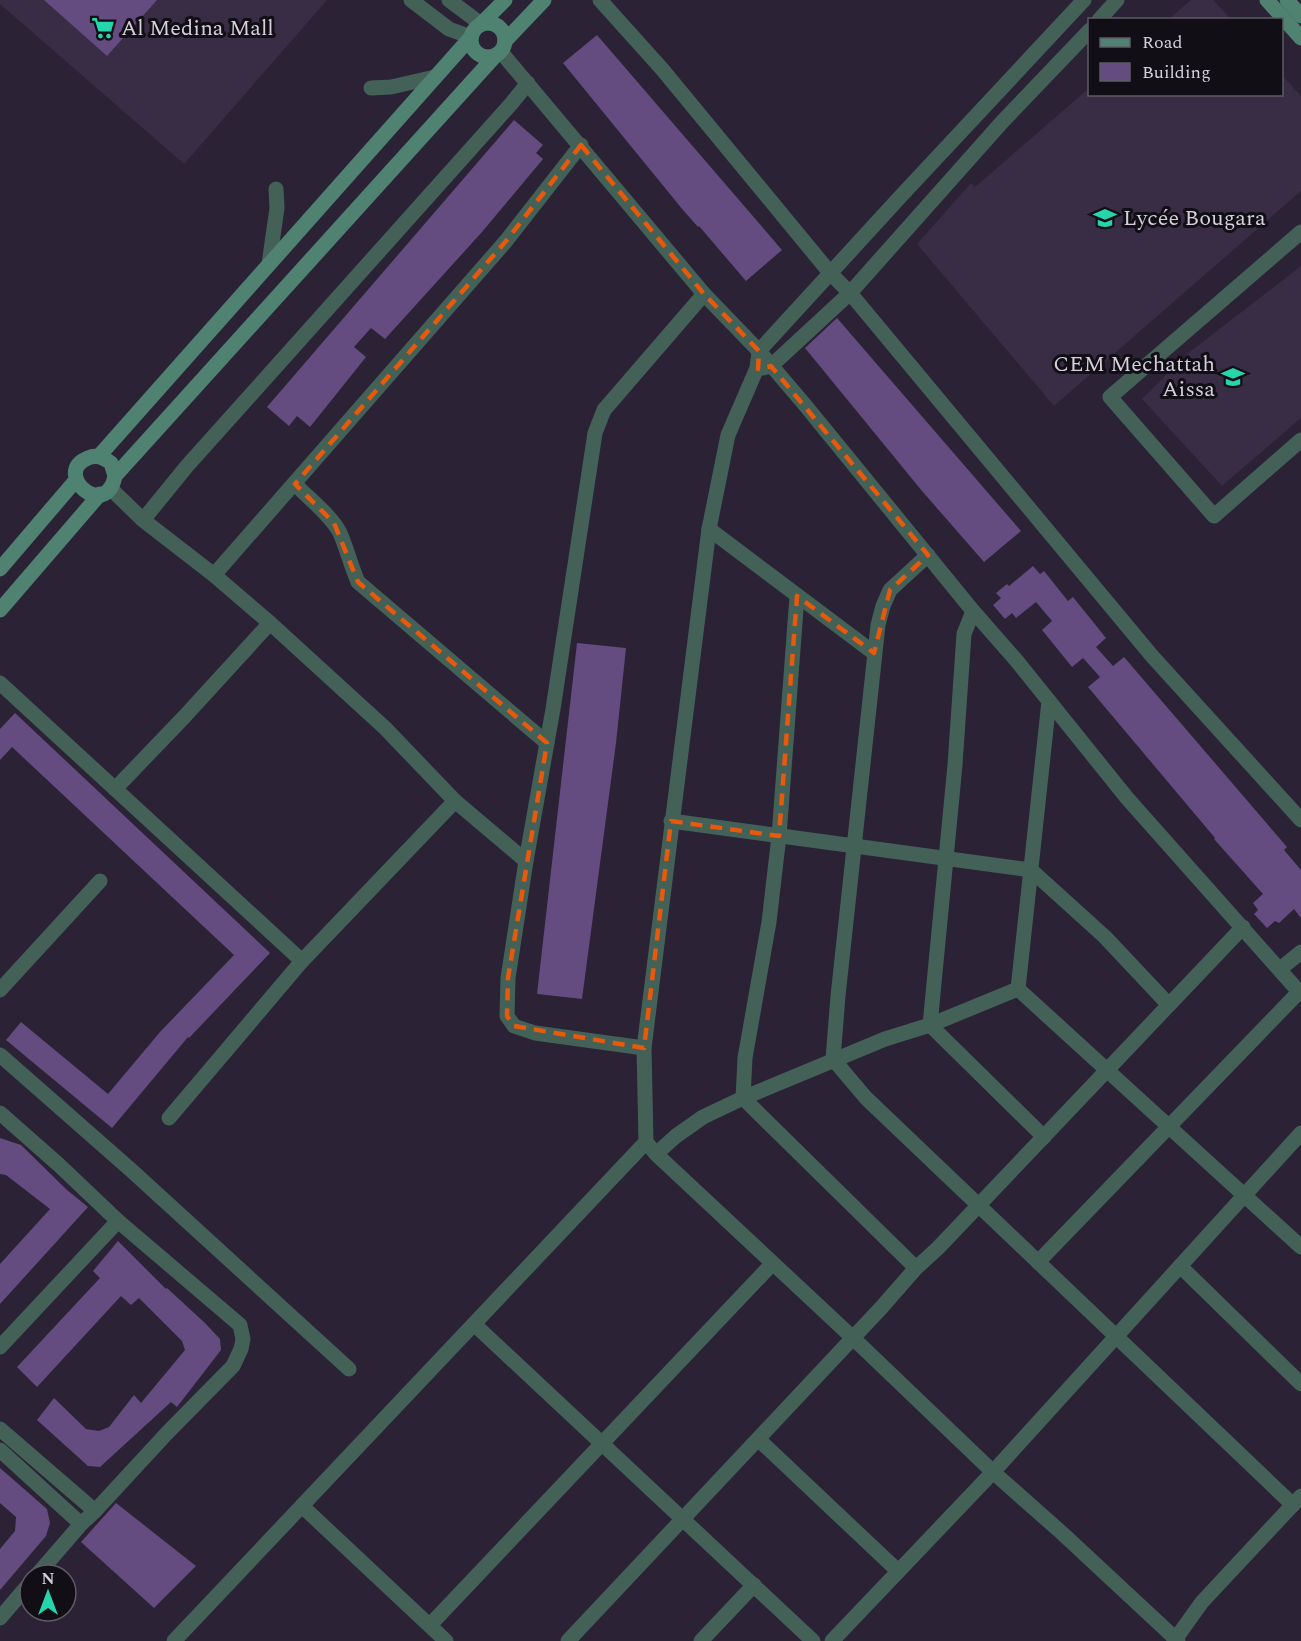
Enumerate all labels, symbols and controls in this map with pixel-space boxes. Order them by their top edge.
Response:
place label: Al Medina Mall [121,12,274,45]
supermarket icon: Al Medina Mall [90,15,116,41]
legend [1088,18,1283,96]
text: Road [1142,29,1183,56]
text: Building [1142,59,1211,86]
place label: Lycée Bougara [1123,202,1266,235]
school or university icon: Lycée Bougara [1092,205,1118,231]
place label: CEM Mechattah Aissa [1053,348,1215,406]
school or university icon: CEM Mechattah Aissa [1220,364,1246,390]
north arrow [18,1563,78,1623]
text: N [41,1567,55,1591]

